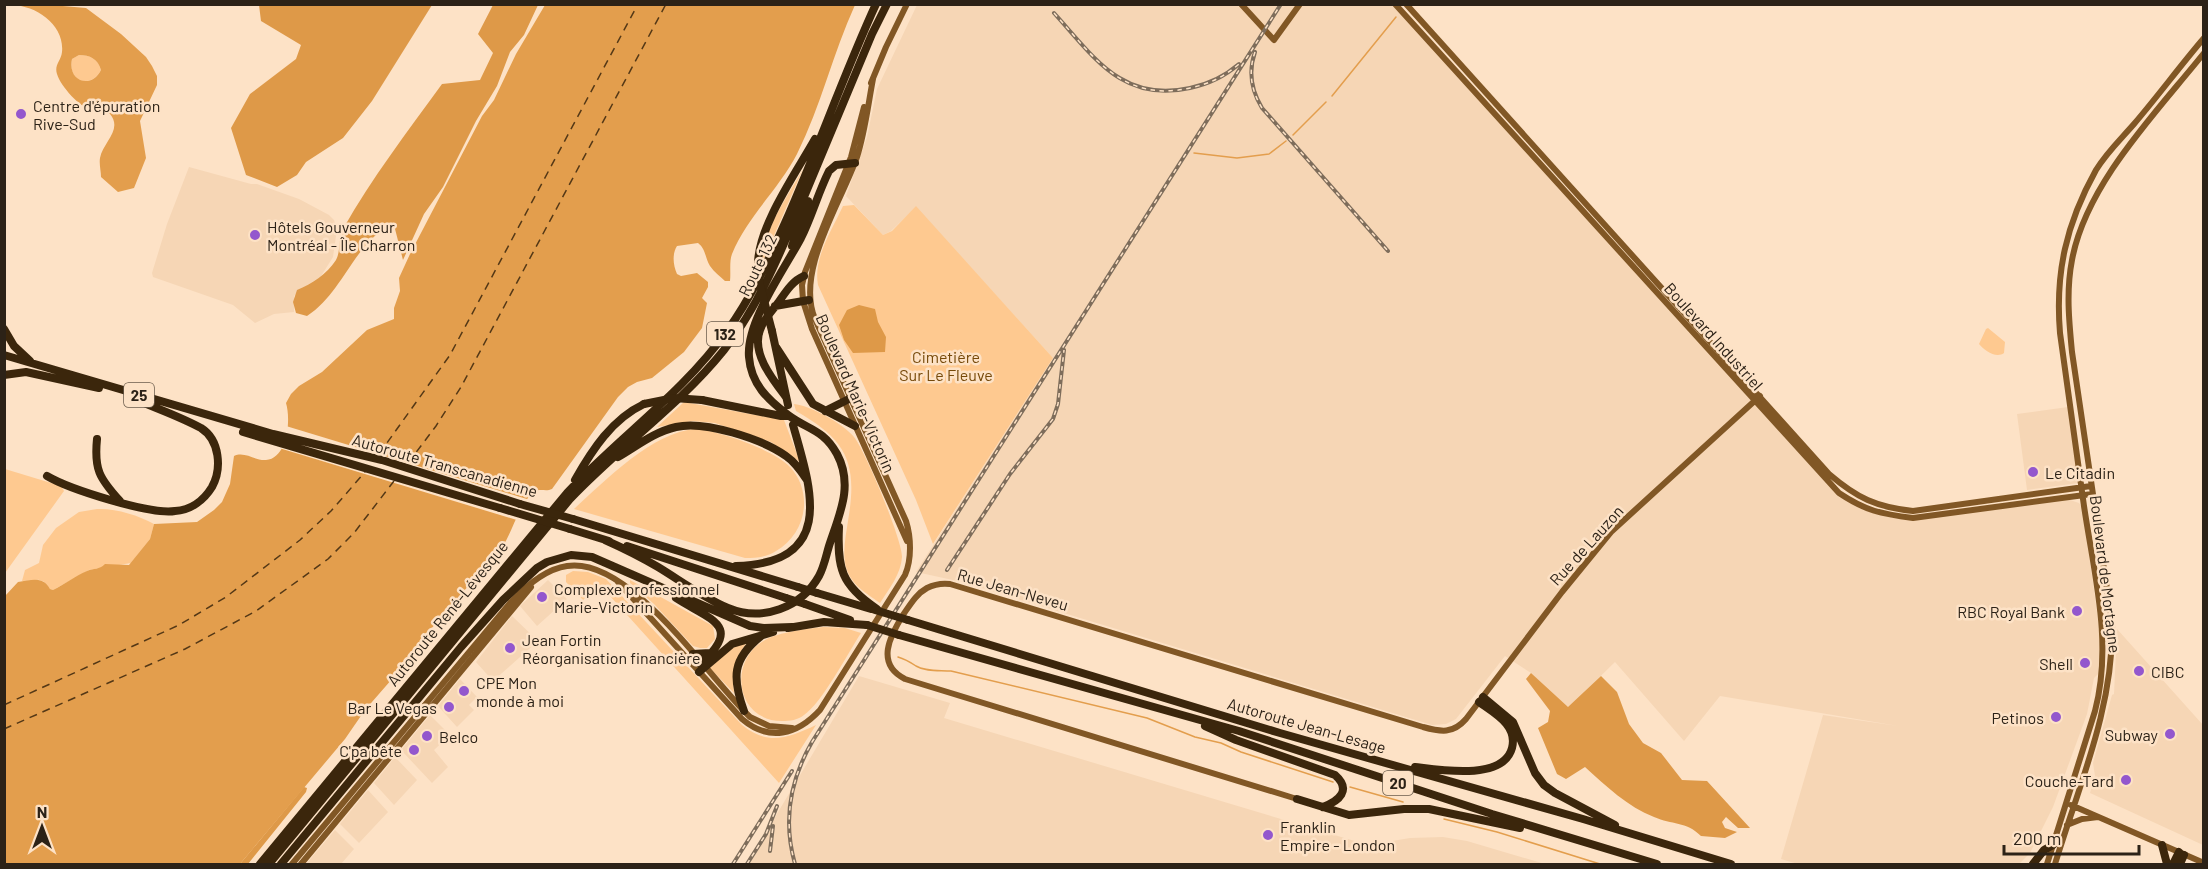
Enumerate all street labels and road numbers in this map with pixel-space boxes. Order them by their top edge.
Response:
street label: Route 132 [734,231,780,299]
street label: Boulevard Industriel [1661,278,1767,394]
street label: Boulevard Marie-Victorin [812,311,900,475]
road number: 132 [707,322,743,346]
road number: 25 [124,383,154,407]
street label: Autoroute Transcanadienne [350,429,540,501]
street label: Boulevard de Mortagne [2087,494,2125,654]
street label: Rue de Lauzon [1545,501,1627,589]
street label: Autoroute René-Lévesque [383,537,511,689]
street label: Rue Jean-Neveu [955,564,1071,614]
street label: Autoroute Jean-Lesage [1226,693,1388,757]
road number: 20 [1383,771,1413,795]

